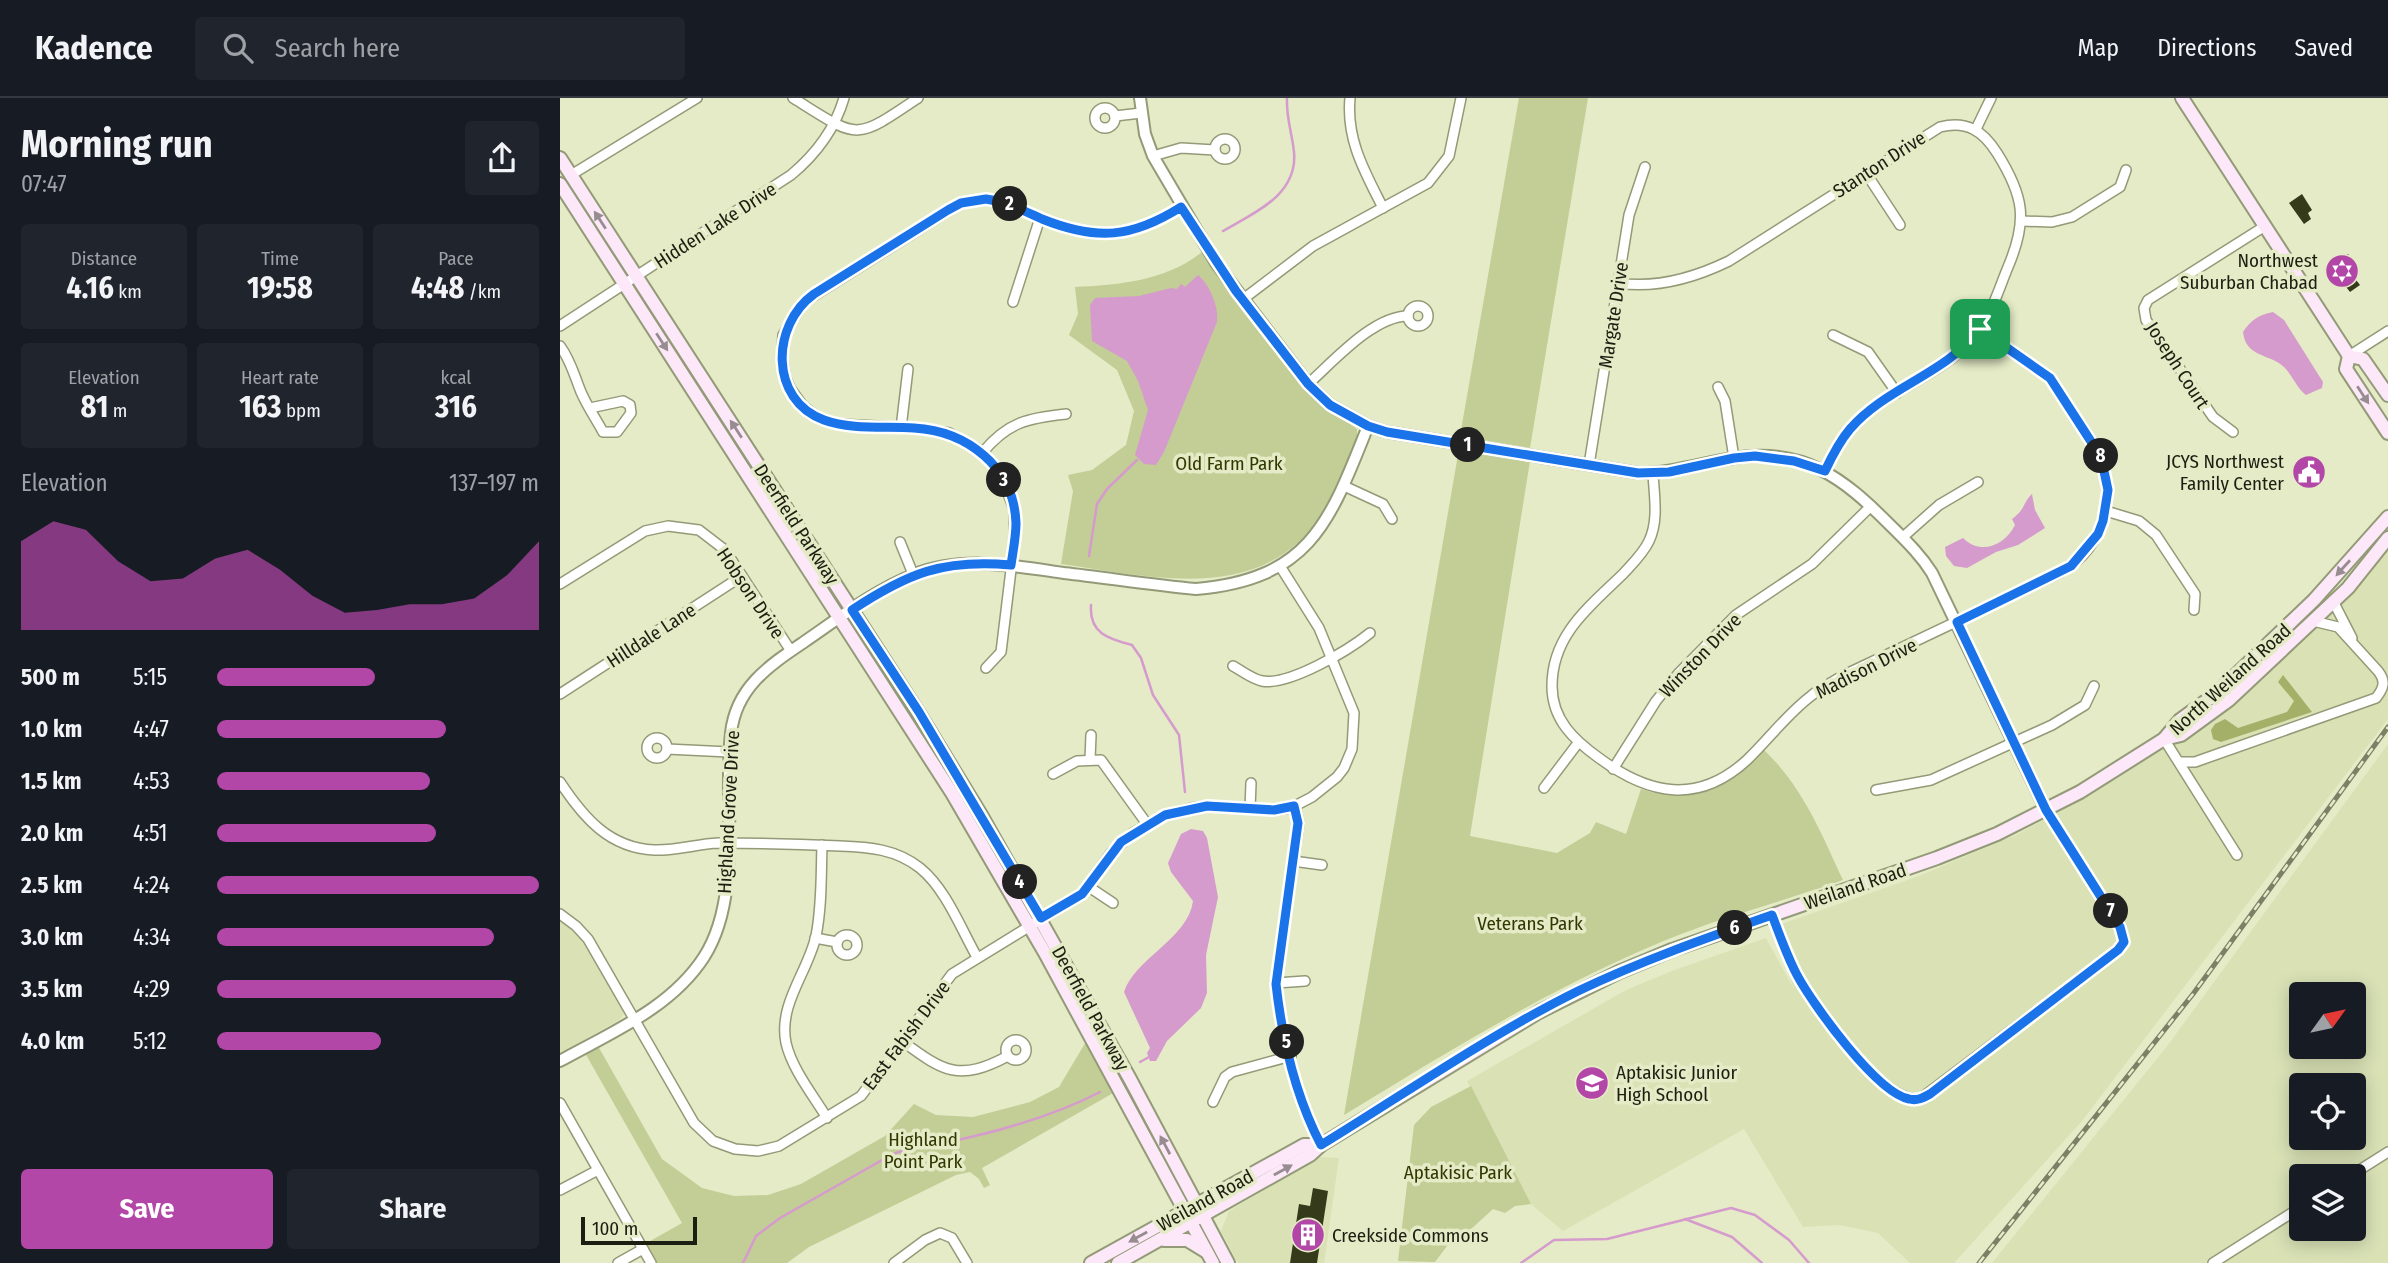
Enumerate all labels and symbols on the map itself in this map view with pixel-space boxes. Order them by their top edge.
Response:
street label: Stanton Drive [1829,126,1930,203]
street label: Hidden Lake Drive [650,177,781,273]
pin: 2 [993,186,1028,222]
one-way arrow [593,210,606,229]
place label: Northwest Suburban Chabad [2180,249,2319,294]
synagogue icon: Northwest Suburban Chabad [2323,252,2361,290]
street label: Margate Drive [1594,260,1633,370]
pin [1950,299,2010,359]
street label: Joseph Court [2141,317,2215,414]
one-way arrow [655,332,668,351]
one-way arrow [2357,386,2370,405]
one-way arrow [729,419,742,439]
pin: 1 [1450,428,1486,462]
pin: 8 [2084,438,2118,474]
place label: JCYS Northwest Family Center [2166,450,2285,495]
park label: Old Farm Park [1175,452,1283,475]
public building icon: JCYS Northwest Family Center [2290,453,2328,491]
street label: Deerfield Parkway [749,460,844,589]
pin: 3 [986,462,1022,498]
street label: Hobson Drive [712,544,789,643]
one-way arrow [2335,559,2351,577]
street label: Hilldale Lane [603,598,700,673]
street label: Winston Drive [1655,609,1746,702]
street label: North Weiland Road [2165,619,2296,740]
street label: Madison Drive [1812,633,1921,704]
street label: Highland Grove Drive [713,730,744,894]
street label: Weiland Road [1801,858,1909,915]
pin: 4 [1002,864,1037,900]
pin: 7 [2094,894,2128,928]
pin: 6 [1718,910,1752,946]
park label: Veterans Park [1477,912,1583,935]
street label: Deerfield Parkway [1047,942,1135,1075]
street label: East Fabish Drive [858,976,955,1094]
north arrow [2289,982,2366,1059]
pin: 5 [1270,1024,1304,1060]
place label: Aptakisic Junior High School [1616,1061,1738,1106]
school or university icon: Aptakisic Junior High School [1573,1064,1611,1102]
park label: Highland Point Park [884,1128,962,1173]
one-way arrow [1160,1134,1172,1154]
park label: Aptakisic Park [1404,1161,1512,1184]
one-way arrow [1273,1164,1293,1176]
street label: Weiland Road [1153,1165,1257,1236]
scale bar [581,1214,696,1246]
building icon: Creekside Commons [1289,1216,1327,1254]
place label: Creekside Commons [1332,1224,1489,1247]
one-way arrow [1128,1231,1148,1243]

